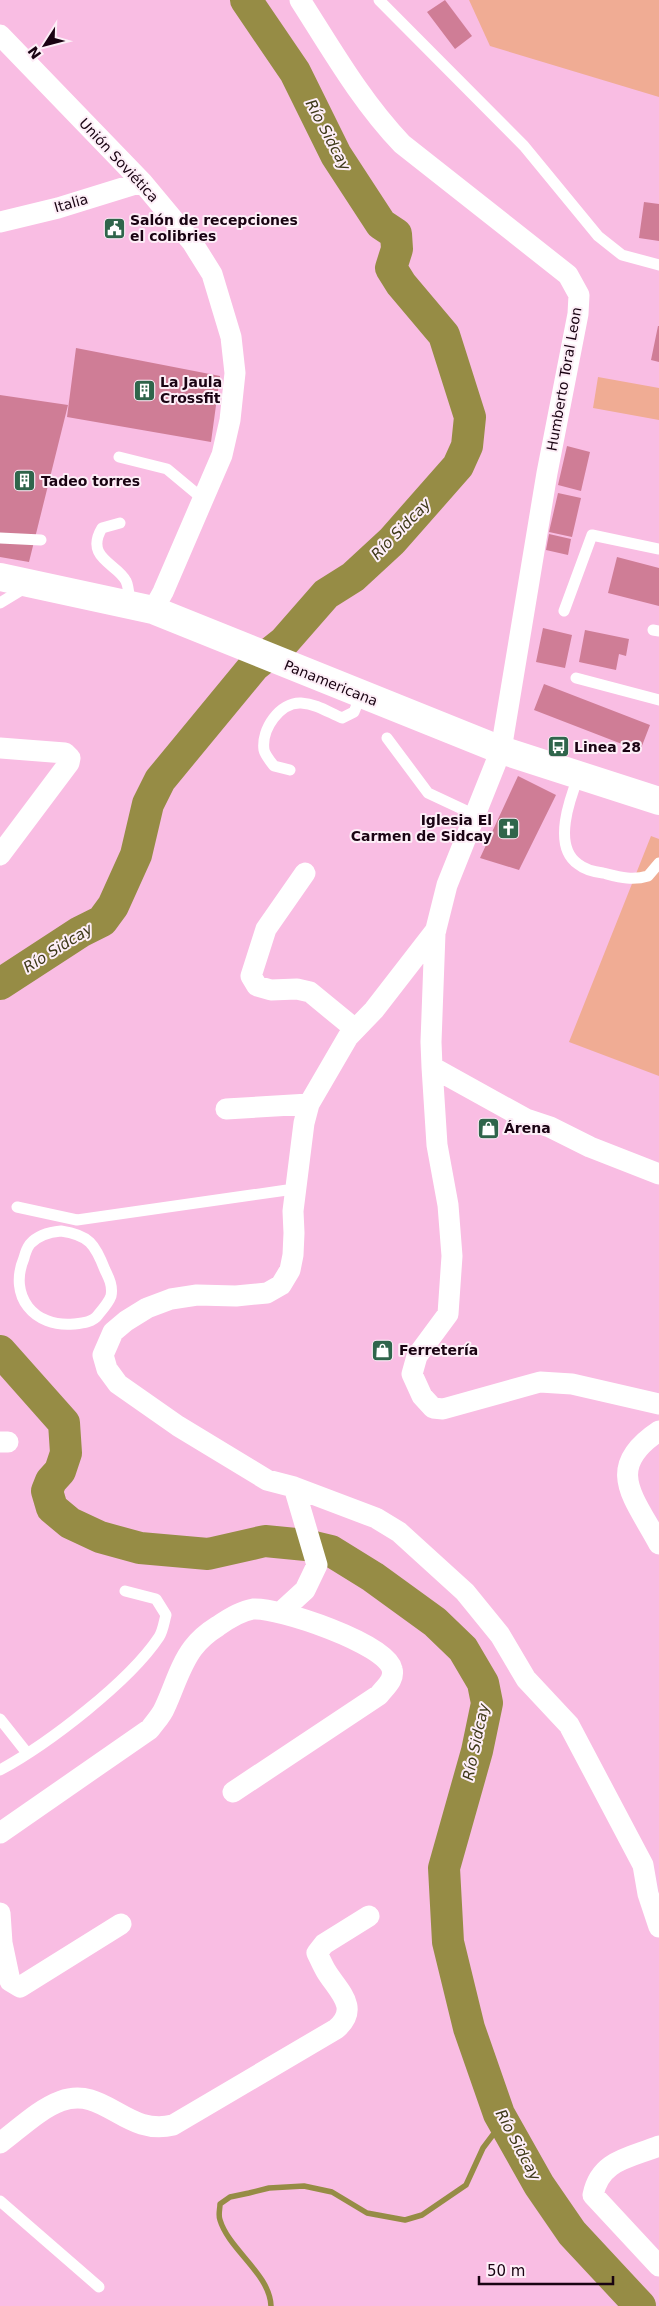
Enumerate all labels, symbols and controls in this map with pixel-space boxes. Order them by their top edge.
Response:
north arrow [20,20,70,70]
text: N [25,43,44,62]
water label: Río Sidcay [302,96,355,175]
street label: Unión Soviética [76,115,162,205]
street label: Italia [52,191,90,215]
place label: Salón de recepciones el colibries [130,212,298,244]
public building icon: Salón de recepciones el colibries [102,216,126,240]
street label: Humberto Toral Leon [543,306,585,452]
place label: La Jaula Crossfit [160,374,222,406]
building icon: La Jaula Crossfit [132,378,156,402]
building icon: Tadeo torres [13,469,37,493]
place label: Tadeo torres [41,473,140,489]
water label: Río Sidcay [367,494,435,563]
street label: Panamericana [282,657,380,709]
bus stop icon: Linea 28 [546,735,570,759]
place label: Linea 28 [574,739,641,755]
place label: Iglesia El Carmen de Sidcay [351,812,492,844]
church icon: Iglesia El Carmen de Sidcay [496,816,520,840]
water label: Río Sidcay [20,919,97,976]
shop icon: Árena [476,1116,500,1140]
place label: Árena [504,1120,551,1136]
shop icon: Ferretería [371,1338,395,1362]
place label: Ferretería [399,1342,478,1358]
water label: Río Sidcay [459,1701,493,1782]
water label: Río Sidcay [492,2106,545,2185]
scale bar [479,2254,613,2286]
text: 50 m [487,2262,525,2280]

